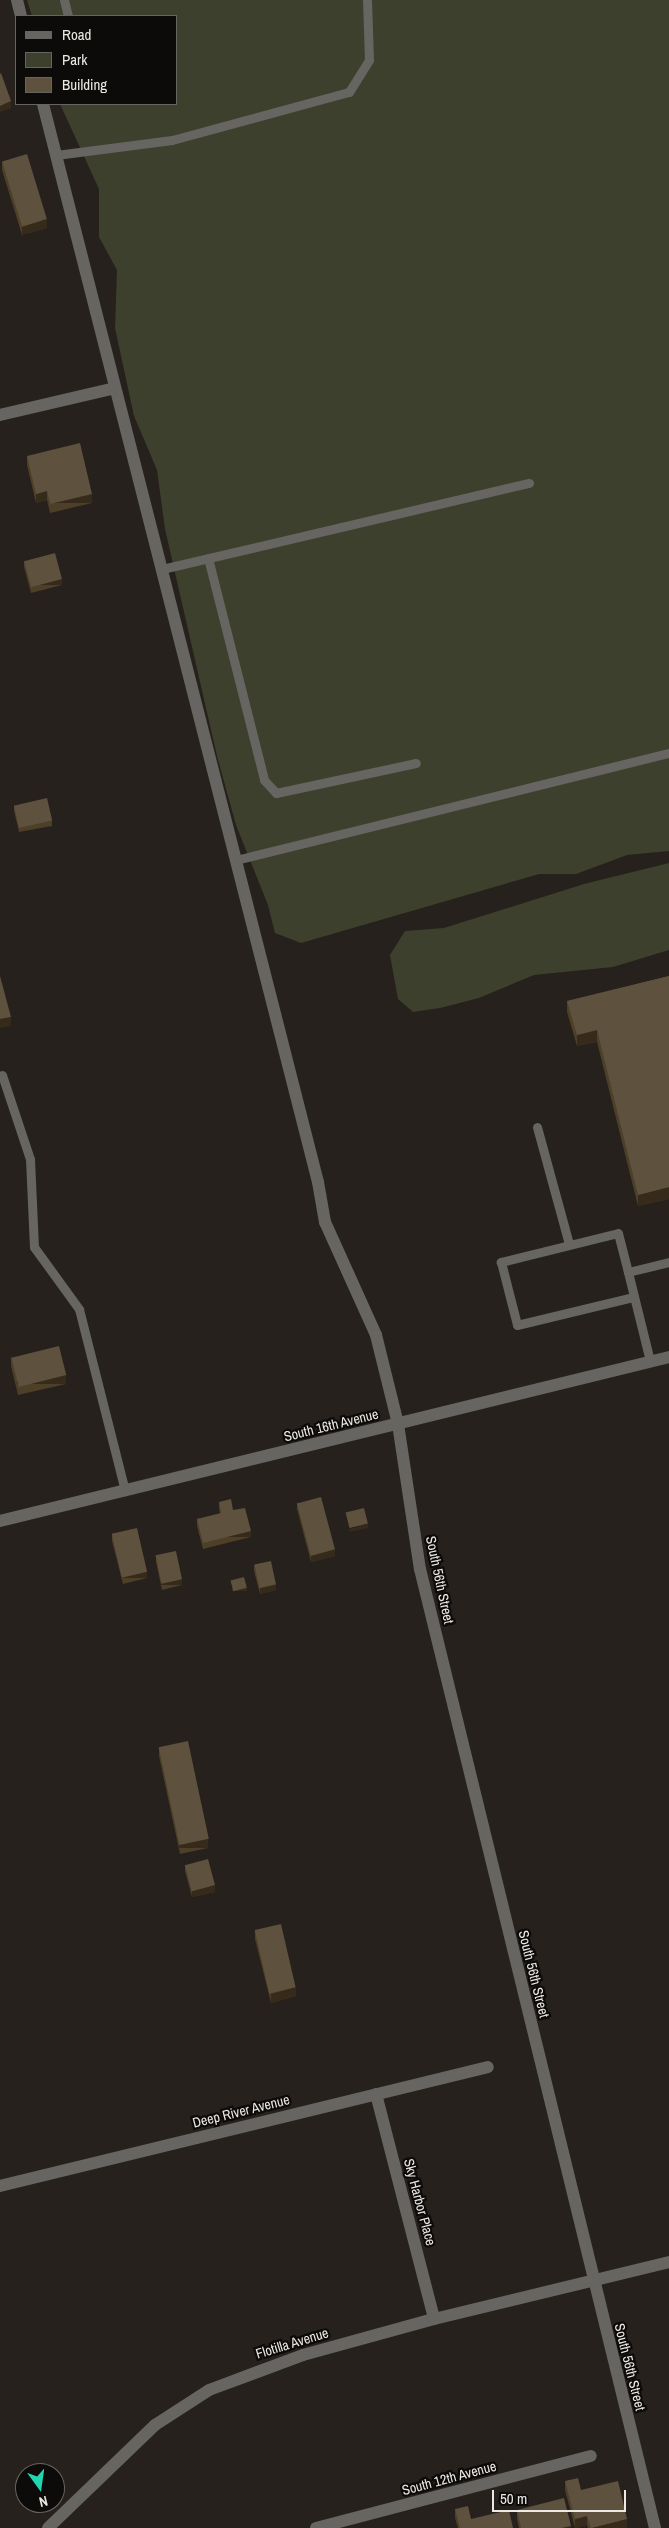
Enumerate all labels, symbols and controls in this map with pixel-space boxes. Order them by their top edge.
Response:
legend [15,15,178,105]
text: Road [62,24,91,45]
text: Park [62,49,87,70]
text: Building [62,74,107,95]
street label: South 16th Avenue [282,1405,380,1445]
street label: South 56th Street [422,1535,458,1625]
street label: South 56th Street [515,1929,553,2019]
street label: Deep River Avenue [190,2091,292,2131]
street label: Sky Harbor Place [400,2157,440,2247]
street label: South 56th Street [611,2322,649,2412]
street label: Flotilla Avenue [253,2324,331,2362]
street label: South 12th Avenue [400,2457,498,2499]
north arrow [15,2463,65,2513]
scale bar [494,2480,628,2512]
text: 50 m [500,2488,527,2509]
text: N [37,2492,50,2511]

